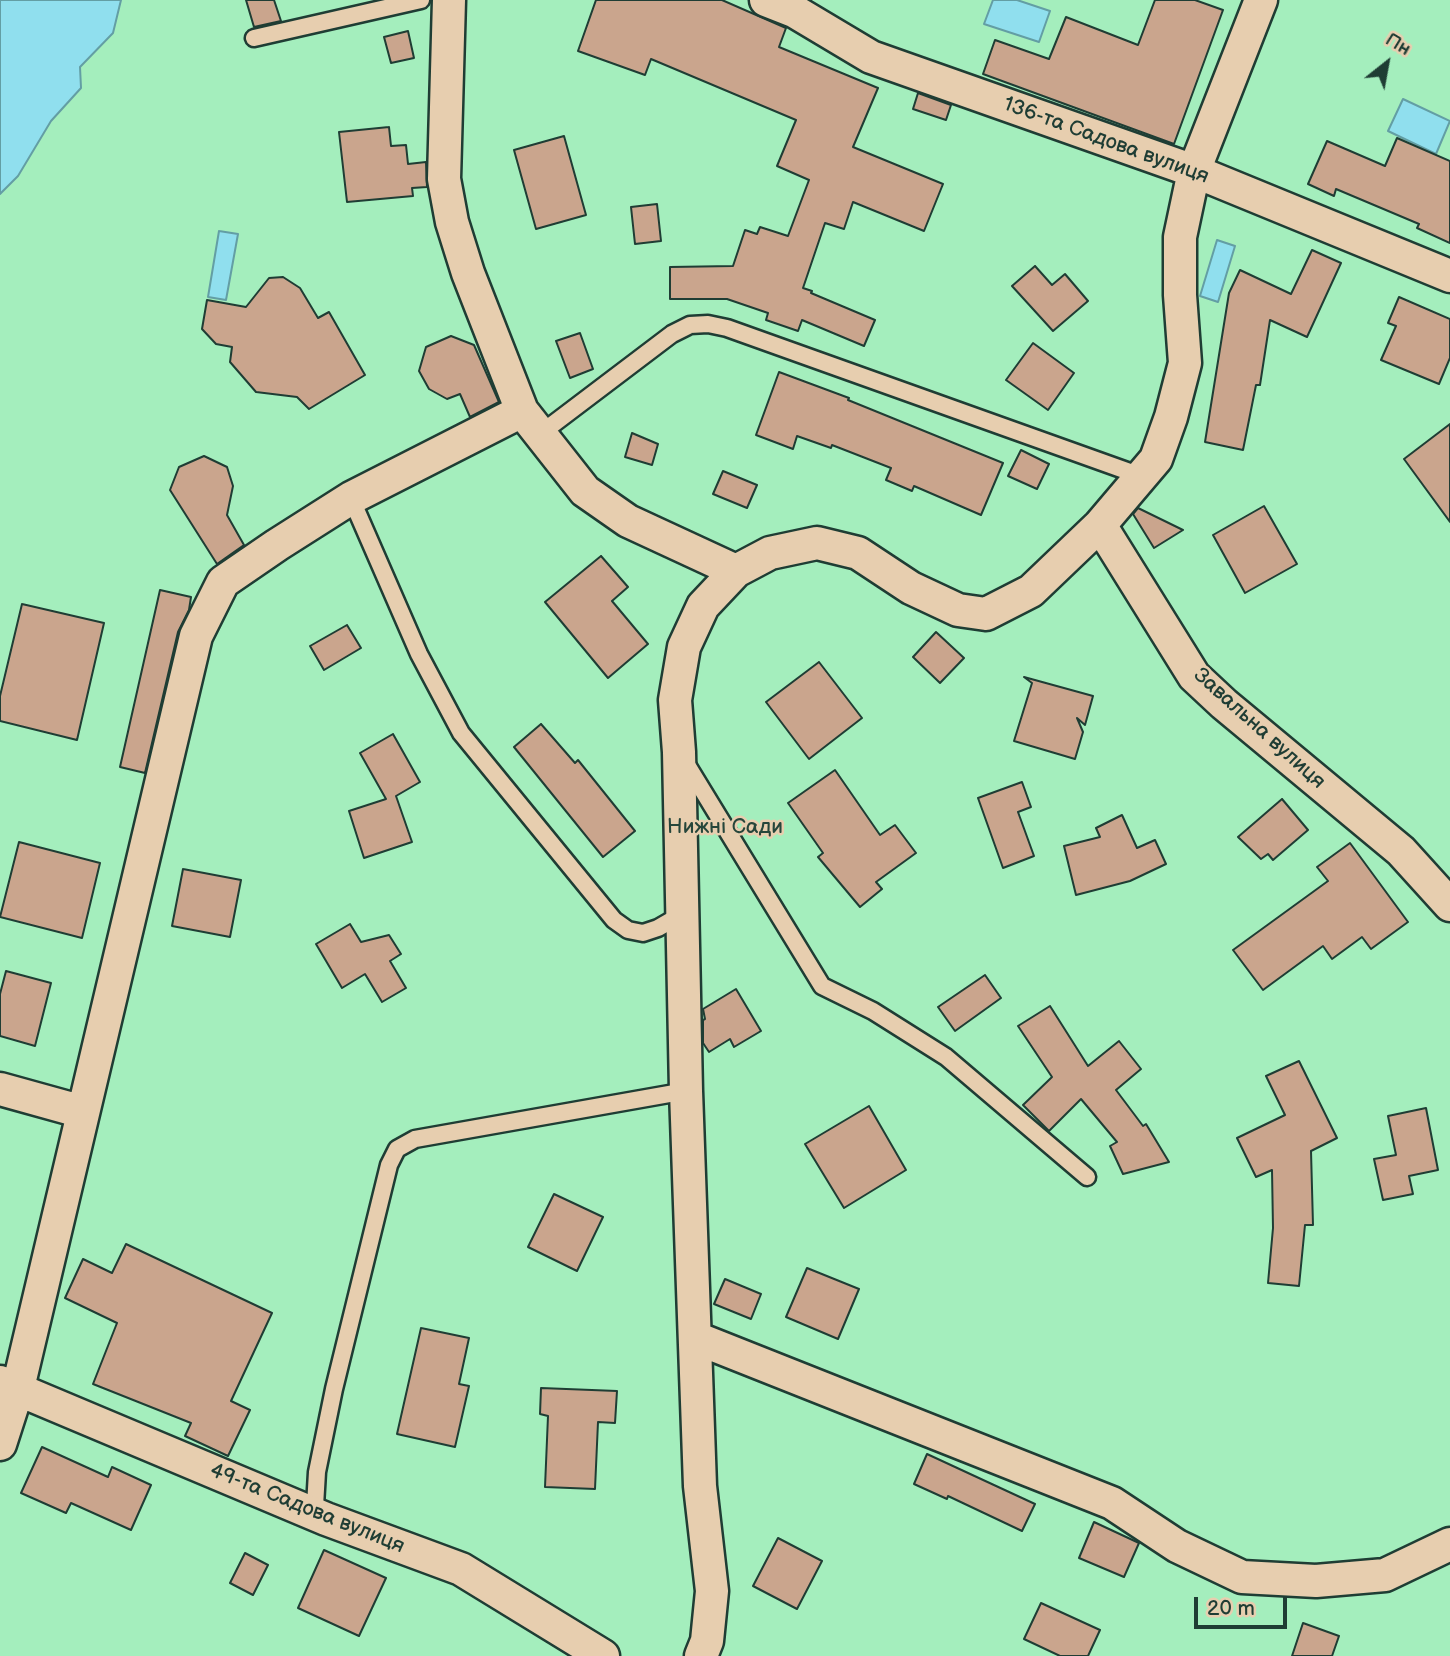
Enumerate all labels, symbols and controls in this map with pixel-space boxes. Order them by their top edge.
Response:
north arrow [1352,28,1422,98]
text: Пн [1381,28,1415,61]
street label: 136-та Садова вулиця [1000,92,1212,190]
street label: Завальна вулиця [1188,663,1330,795]
park label: Нижні Сади [667,815,783,841]
street label: 49-та Садова вулиця [206,1458,408,1560]
scale bar [1198,1582,1291,1626]
text: 20 m [1207,1596,1255,1621]

